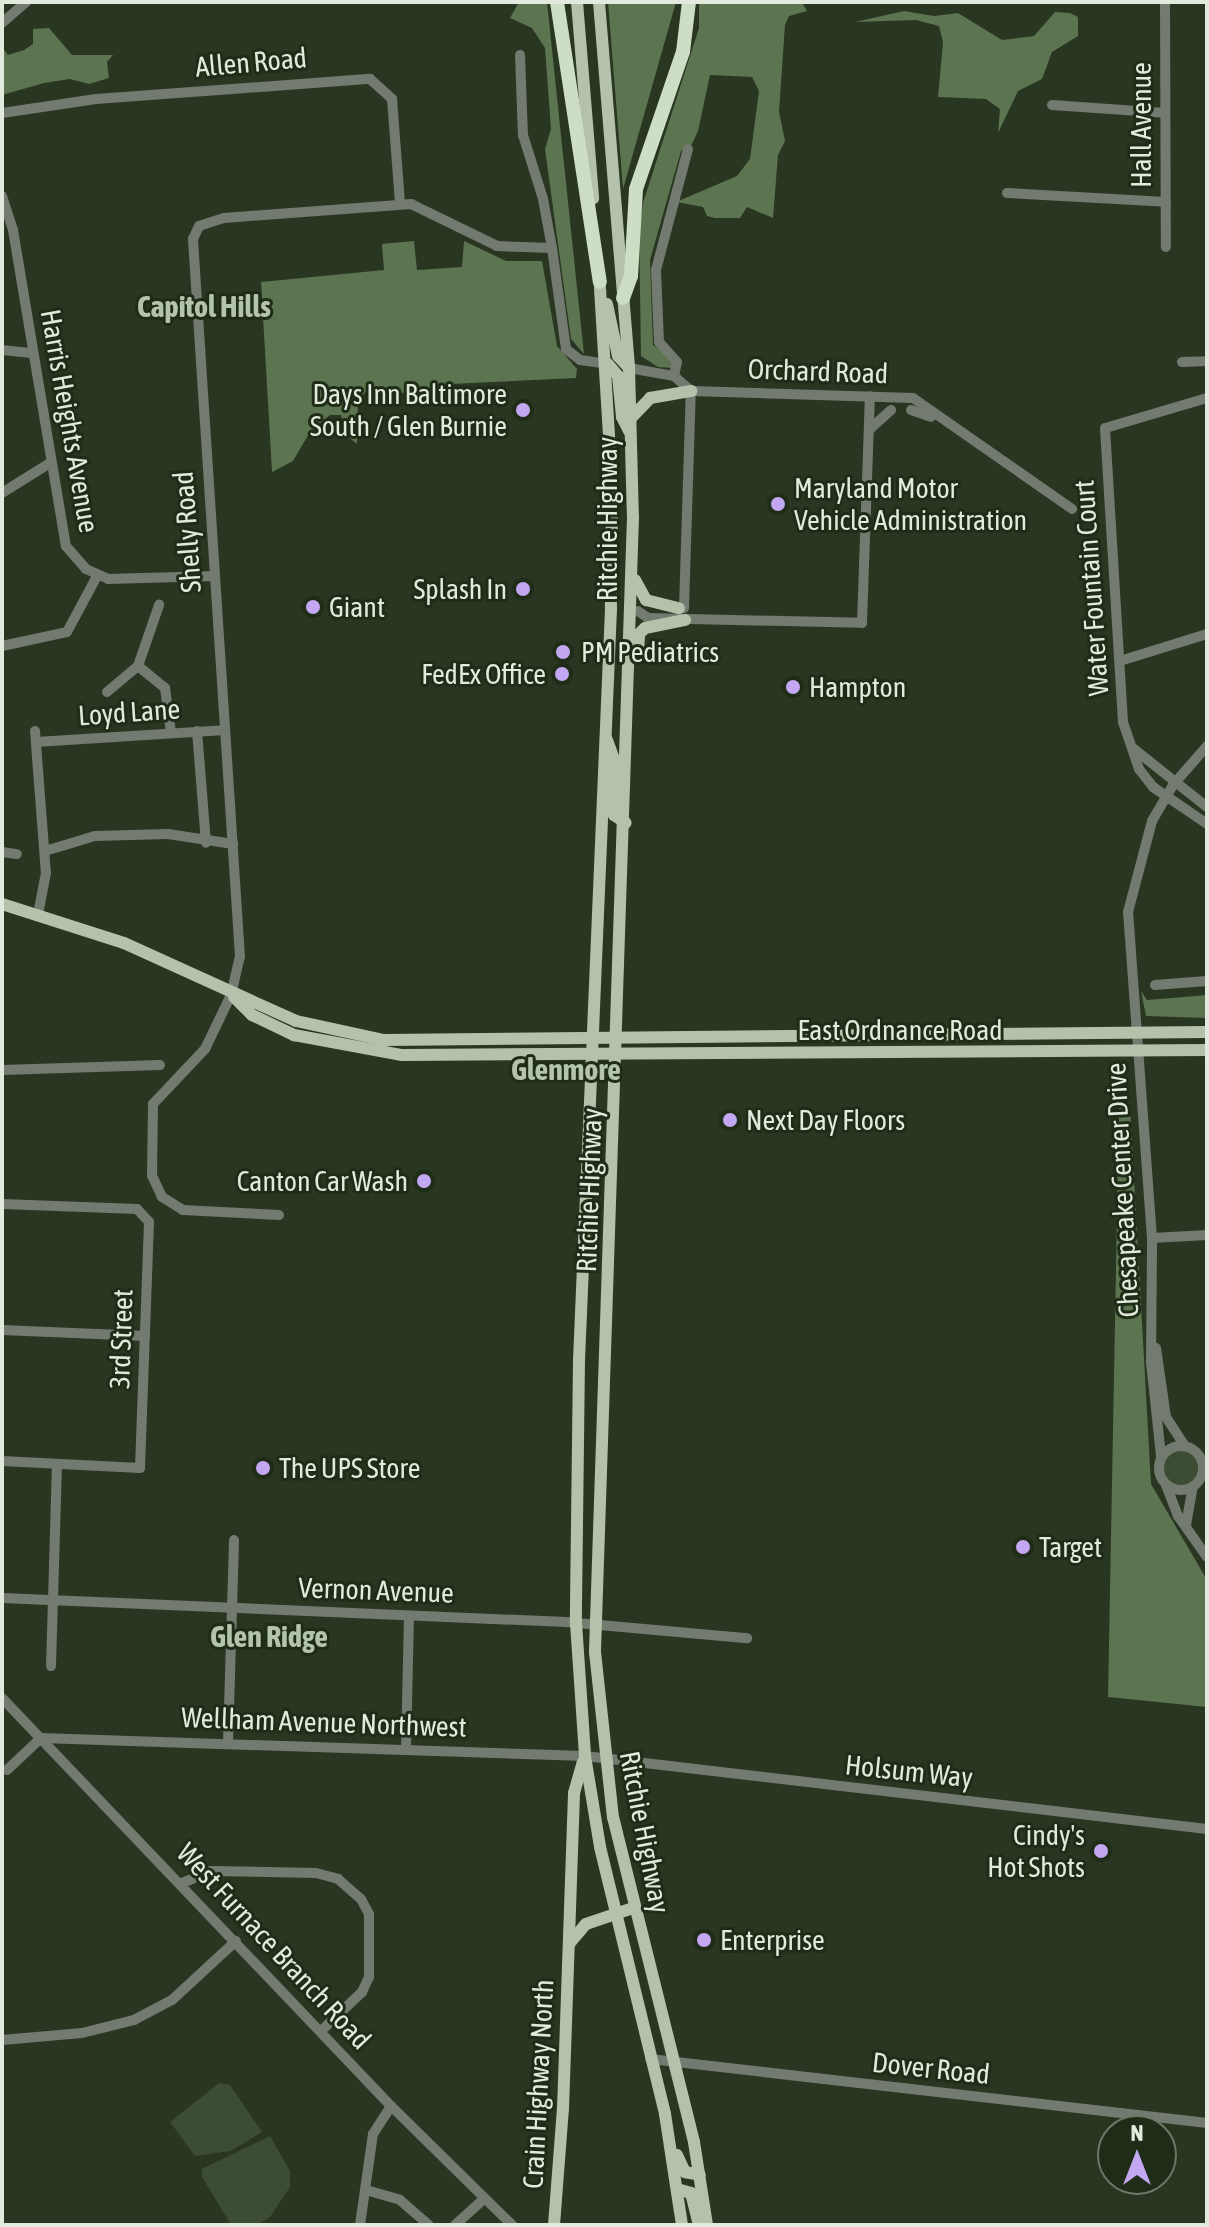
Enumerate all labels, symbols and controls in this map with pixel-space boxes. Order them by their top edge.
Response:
street label: Allen Road [194,40,308,84]
street label: Hall Avenue [1124,62,1158,188]
district label: Capitol Hills [137,288,271,324]
street label: Harris Heights Avenue [34,307,106,535]
street label: Orchard Road [747,352,889,390]
place label: Days Inn Baltimore South / Glen Burnie [310,377,507,443]
marker: Days Inn Baltimore South / Glen Burnie [514,401,532,419]
street label: Ritchie Highway [590,437,624,601]
street label: Shelly Road [166,470,208,594]
place label: Maryland Motor Vehicle Administration [794,471,1027,537]
street label: Water Fountain Court [1067,479,1115,697]
marker: Maryland Motor Vehicle Administration [769,495,787,513]
place label: Splash In [414,572,507,606]
marker: Splash In [514,580,532,598]
place label: Giant [329,590,385,624]
marker: Giant [304,598,322,616]
place label: PM Pediatrics [581,635,719,669]
marker: PM Pediatrics [552,641,574,663]
place label: FedEx Office [421,657,546,691]
marker: FedEx Office [553,665,571,683]
place label: Hampton [809,670,906,704]
marker: Hampton [784,678,802,696]
street label: Loyd Lane [77,692,181,732]
street label: East Ordnance Road [797,1013,1003,1047]
district label: Glenmore [511,1051,621,1087]
street label: Chesapeake Center Drive [1099,1062,1145,1318]
place label: Next Day Floors [746,1103,905,1137]
street label: Ritchie Highway [569,1107,609,1273]
marker: Next Day Floors [721,1111,739,1129]
place label: Canton Car Wash [237,1164,408,1198]
marker: Canton Car Wash [415,1172,433,1190]
street label: 3rd Street [102,1288,140,1390]
place label: The UPS Store [279,1451,420,1485]
marker: The UPS Store [254,1459,272,1477]
place label: Target [1039,1530,1102,1564]
marker: Target [1014,1538,1032,1556]
street label: Vernon Avenue [298,1570,454,1610]
district label: Glen Ridge [210,1618,328,1654]
street label: Wellham Avenue Northwest [181,1700,467,1744]
street label: Ritchie Highway [613,1748,677,1916]
street label: Holsum Way [843,1748,975,1794]
place label: Cindy's Hot Shots [987,1818,1085,1884]
street label: West Furnace Branch Road [170,1836,378,2056]
marker: Cindy's Hot Shots [1092,1842,1110,1860]
place label: Enterprise [720,1923,825,1957]
marker: Enterprise [695,1931,713,1949]
street label: Crain Highway North [516,1978,560,2190]
street label: Dover Road [871,2045,991,2091]
north arrow [1097,2115,1177,2195]
text: N [1131,2120,1143,2146]

